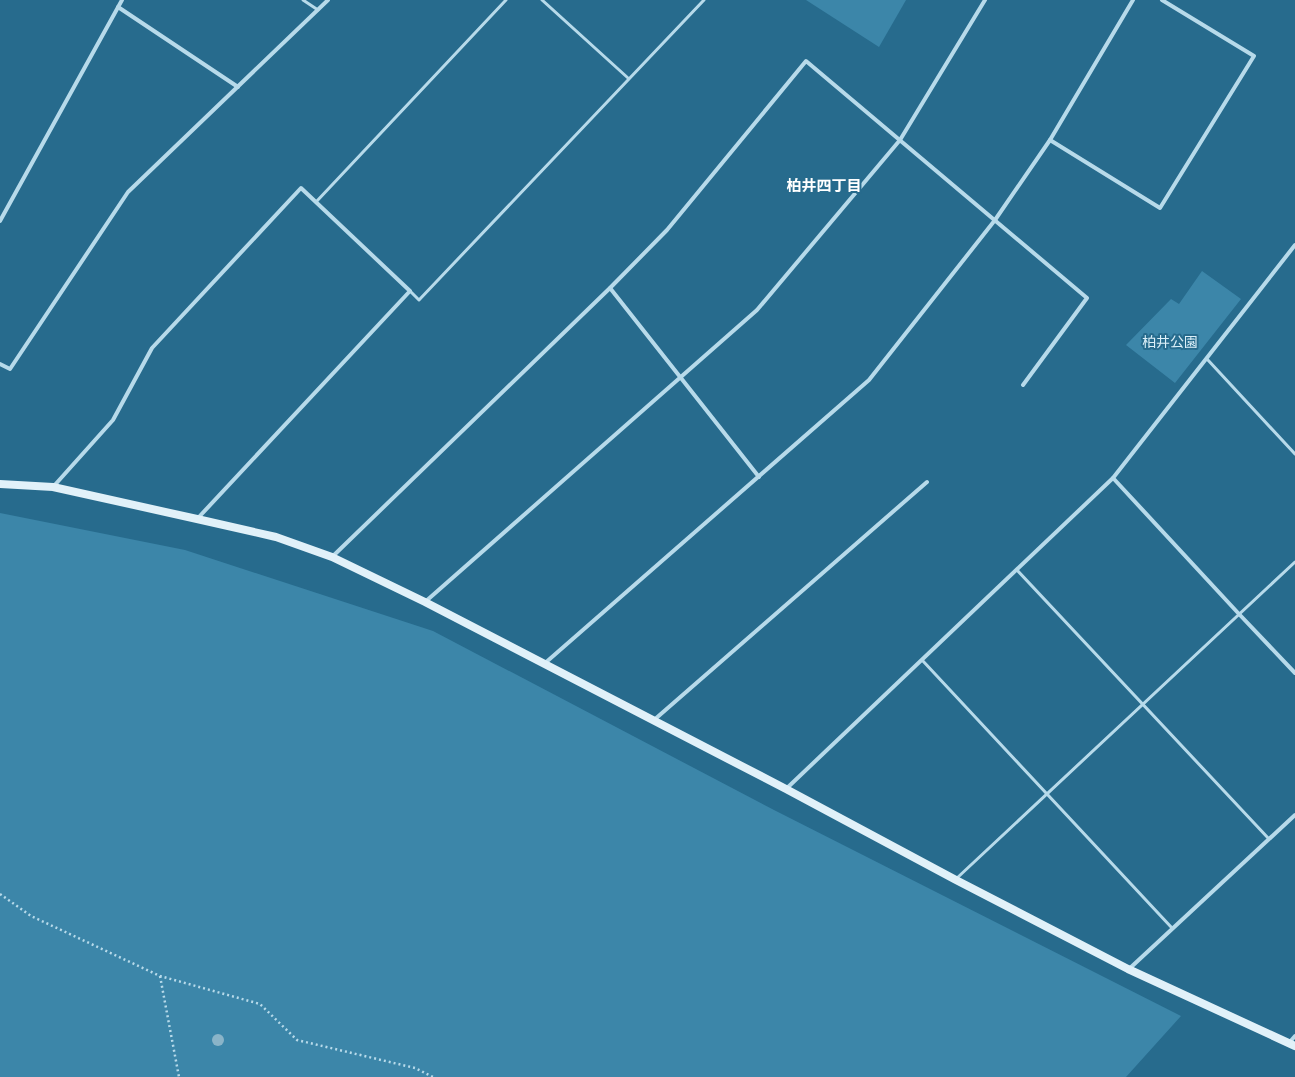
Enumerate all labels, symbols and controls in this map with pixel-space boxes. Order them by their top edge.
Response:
district label: 柏井四丁目 [786,177,862,195]
park label: 柏井公園 [1142,334,1198,350]

